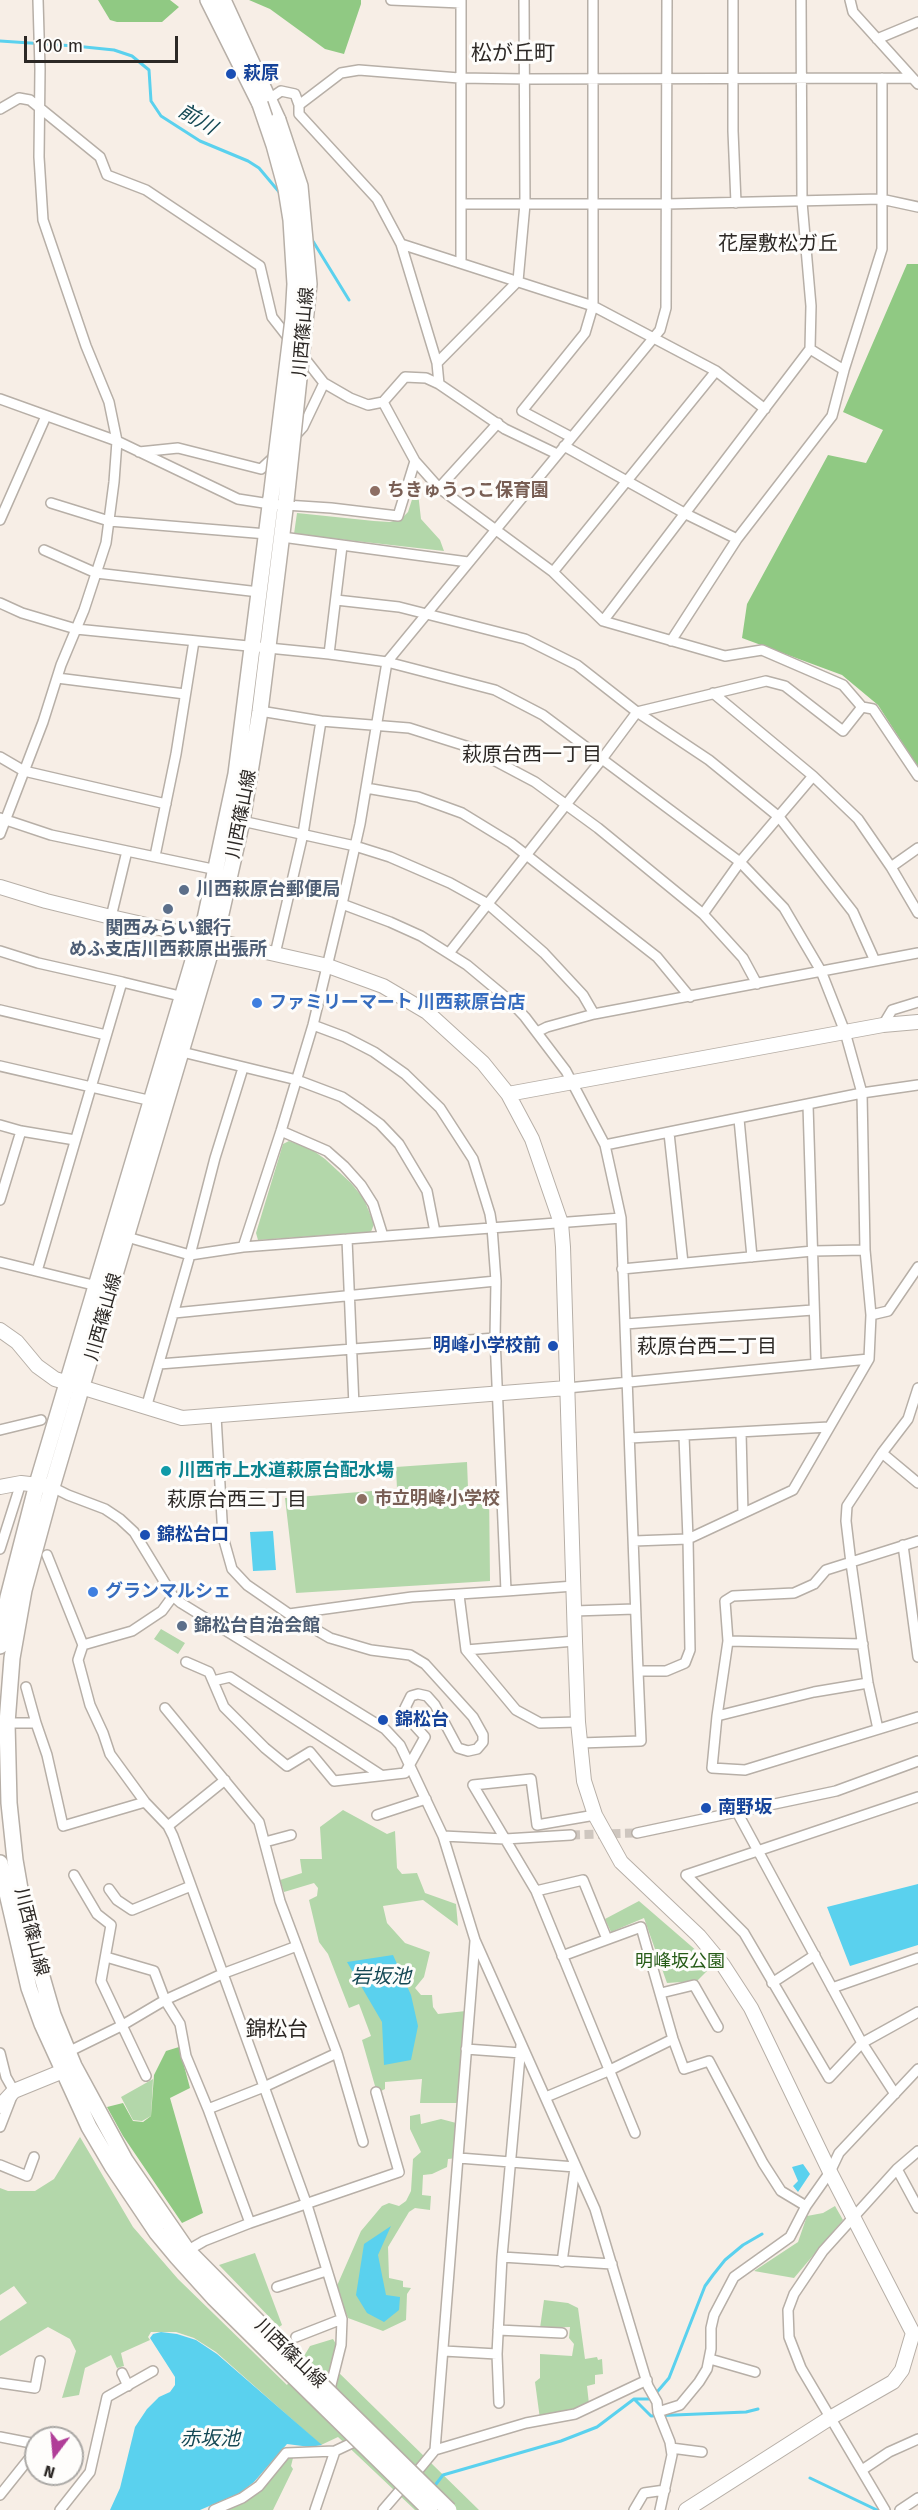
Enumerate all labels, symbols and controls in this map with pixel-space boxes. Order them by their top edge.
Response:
scale bar [27,24,182,62]
text: 100 m [35,35,83,57]
district label: 松が丘町 [471,41,555,67]
place label: 萩原 [243,63,279,85]
marker: 萩原 [224,67,238,81]
water label: 前川 [174,99,220,141]
district label: 花屋敷松ガ丘 [718,232,838,256]
street label: 川西篠山線 [289,286,319,378]
place label: ちきゅうっこ保育園 [387,480,549,502]
marker: ちきゅうっこ保育園 [368,484,382,498]
district label: 萩原台西一丁目 [462,743,602,767]
street label: 川西篠山線 [223,768,261,860]
place label: 川西萩原台郵便局 [196,879,340,901]
marker: 川西萩原台郵便局 [177,883,191,897]
marker: 関西みらい銀行 めふ支店川西萩原出張所 [161,902,175,916]
place label: 関西みらい銀行 めふ支店川西萩原出張所 [69,918,267,960]
place label: ファミリーマート 川西萩原台店 [269,992,525,1014]
marker: ファミリーマート 川西萩原台店 [250,996,264,1010]
street label: 川西篠山線 [81,1271,127,1363]
place label: 明峰小学校前 [433,1335,541,1357]
district label: 萩原台西二丁目 [637,1335,777,1359]
marker: 明峰小学校前 [546,1339,560,1353]
place label: 川西市上水道萩原台配水場 [178,1460,394,1482]
marker: 川西市上水道萩原台配水場 [159,1464,173,1478]
district label: 萩原台西三丁目 [167,1488,307,1512]
place label: 市立明峰小学校 [374,1488,500,1510]
marker: 市立明峰小学校 [355,1492,369,1506]
place label: 錦松台口 [157,1524,229,1546]
marker: 錦松台口 [138,1528,152,1542]
place label: グランマルシェ [105,1581,231,1603]
marker: グランマルシェ [86,1585,100,1599]
place label: 錦松台自治会館 [194,1615,320,1637]
marker: 錦松台自治会館 [175,1619,189,1633]
place label: 錦松台 [395,1709,449,1731]
marker: 錦松台 [376,1713,390,1727]
place label: 南野坂 [718,1797,772,1819]
marker: 南野坂 [699,1801,713,1815]
street label: 川西篠山線 [10,1886,52,1978]
park label: 明峰坂公園 [635,1951,725,1973]
water label: 岩坂池 [351,1965,411,1989]
district label: 錦松台 [246,2017,308,2043]
street label: 川西篠山線 [250,2315,330,2393]
north arrow [24,2426,84,2486]
water label: 赤坂池 [180,2427,240,2451]
text: N [42,2461,57,2482]

